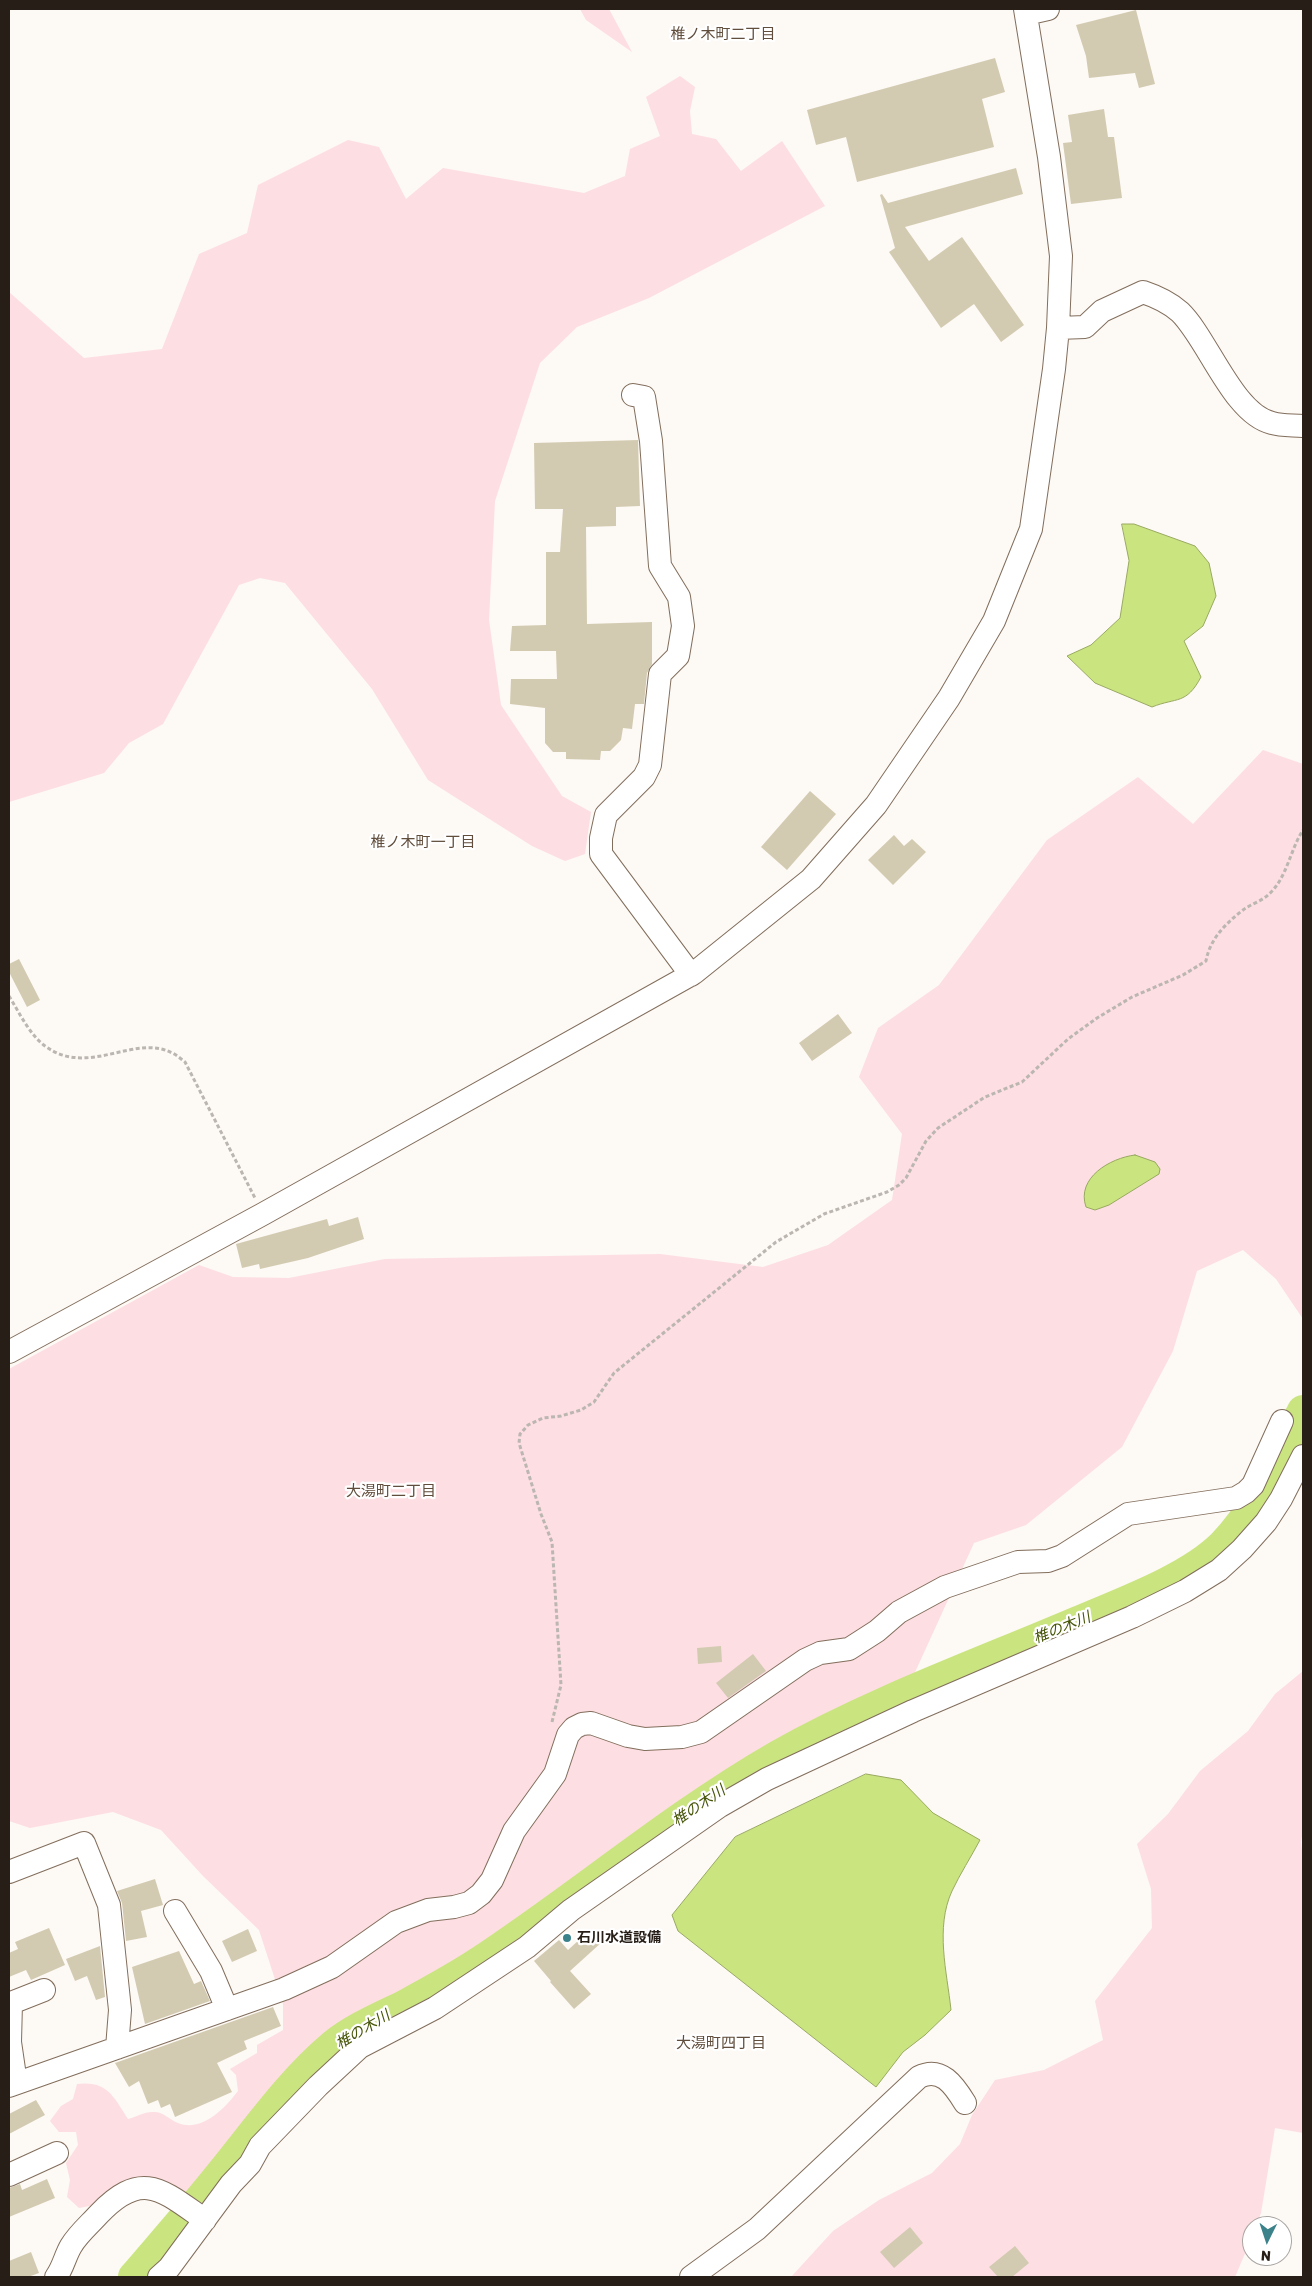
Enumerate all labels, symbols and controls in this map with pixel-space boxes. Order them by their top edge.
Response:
district label: 椎ノ木町二丁目 [671,26,775,44]
district label: 椎ノ木町一丁目 [371,834,475,852]
district label: 大湯町二丁目 [346,1483,436,1501]
water label: 椎の木川 [1031,1608,1093,1648]
water label: 椎の木川 [669,1782,729,1830]
place label: 石川水道設備 [577,1930,661,1946]
marker: 石川水道設備 [561,1932,573,1944]
water label: 椎の木川 [333,2007,393,2053]
district label: 大湯町四丁目 [676,2035,766,2053]
north arrow [1242,2216,1292,2266]
text: N [1260,2247,1272,2264]

